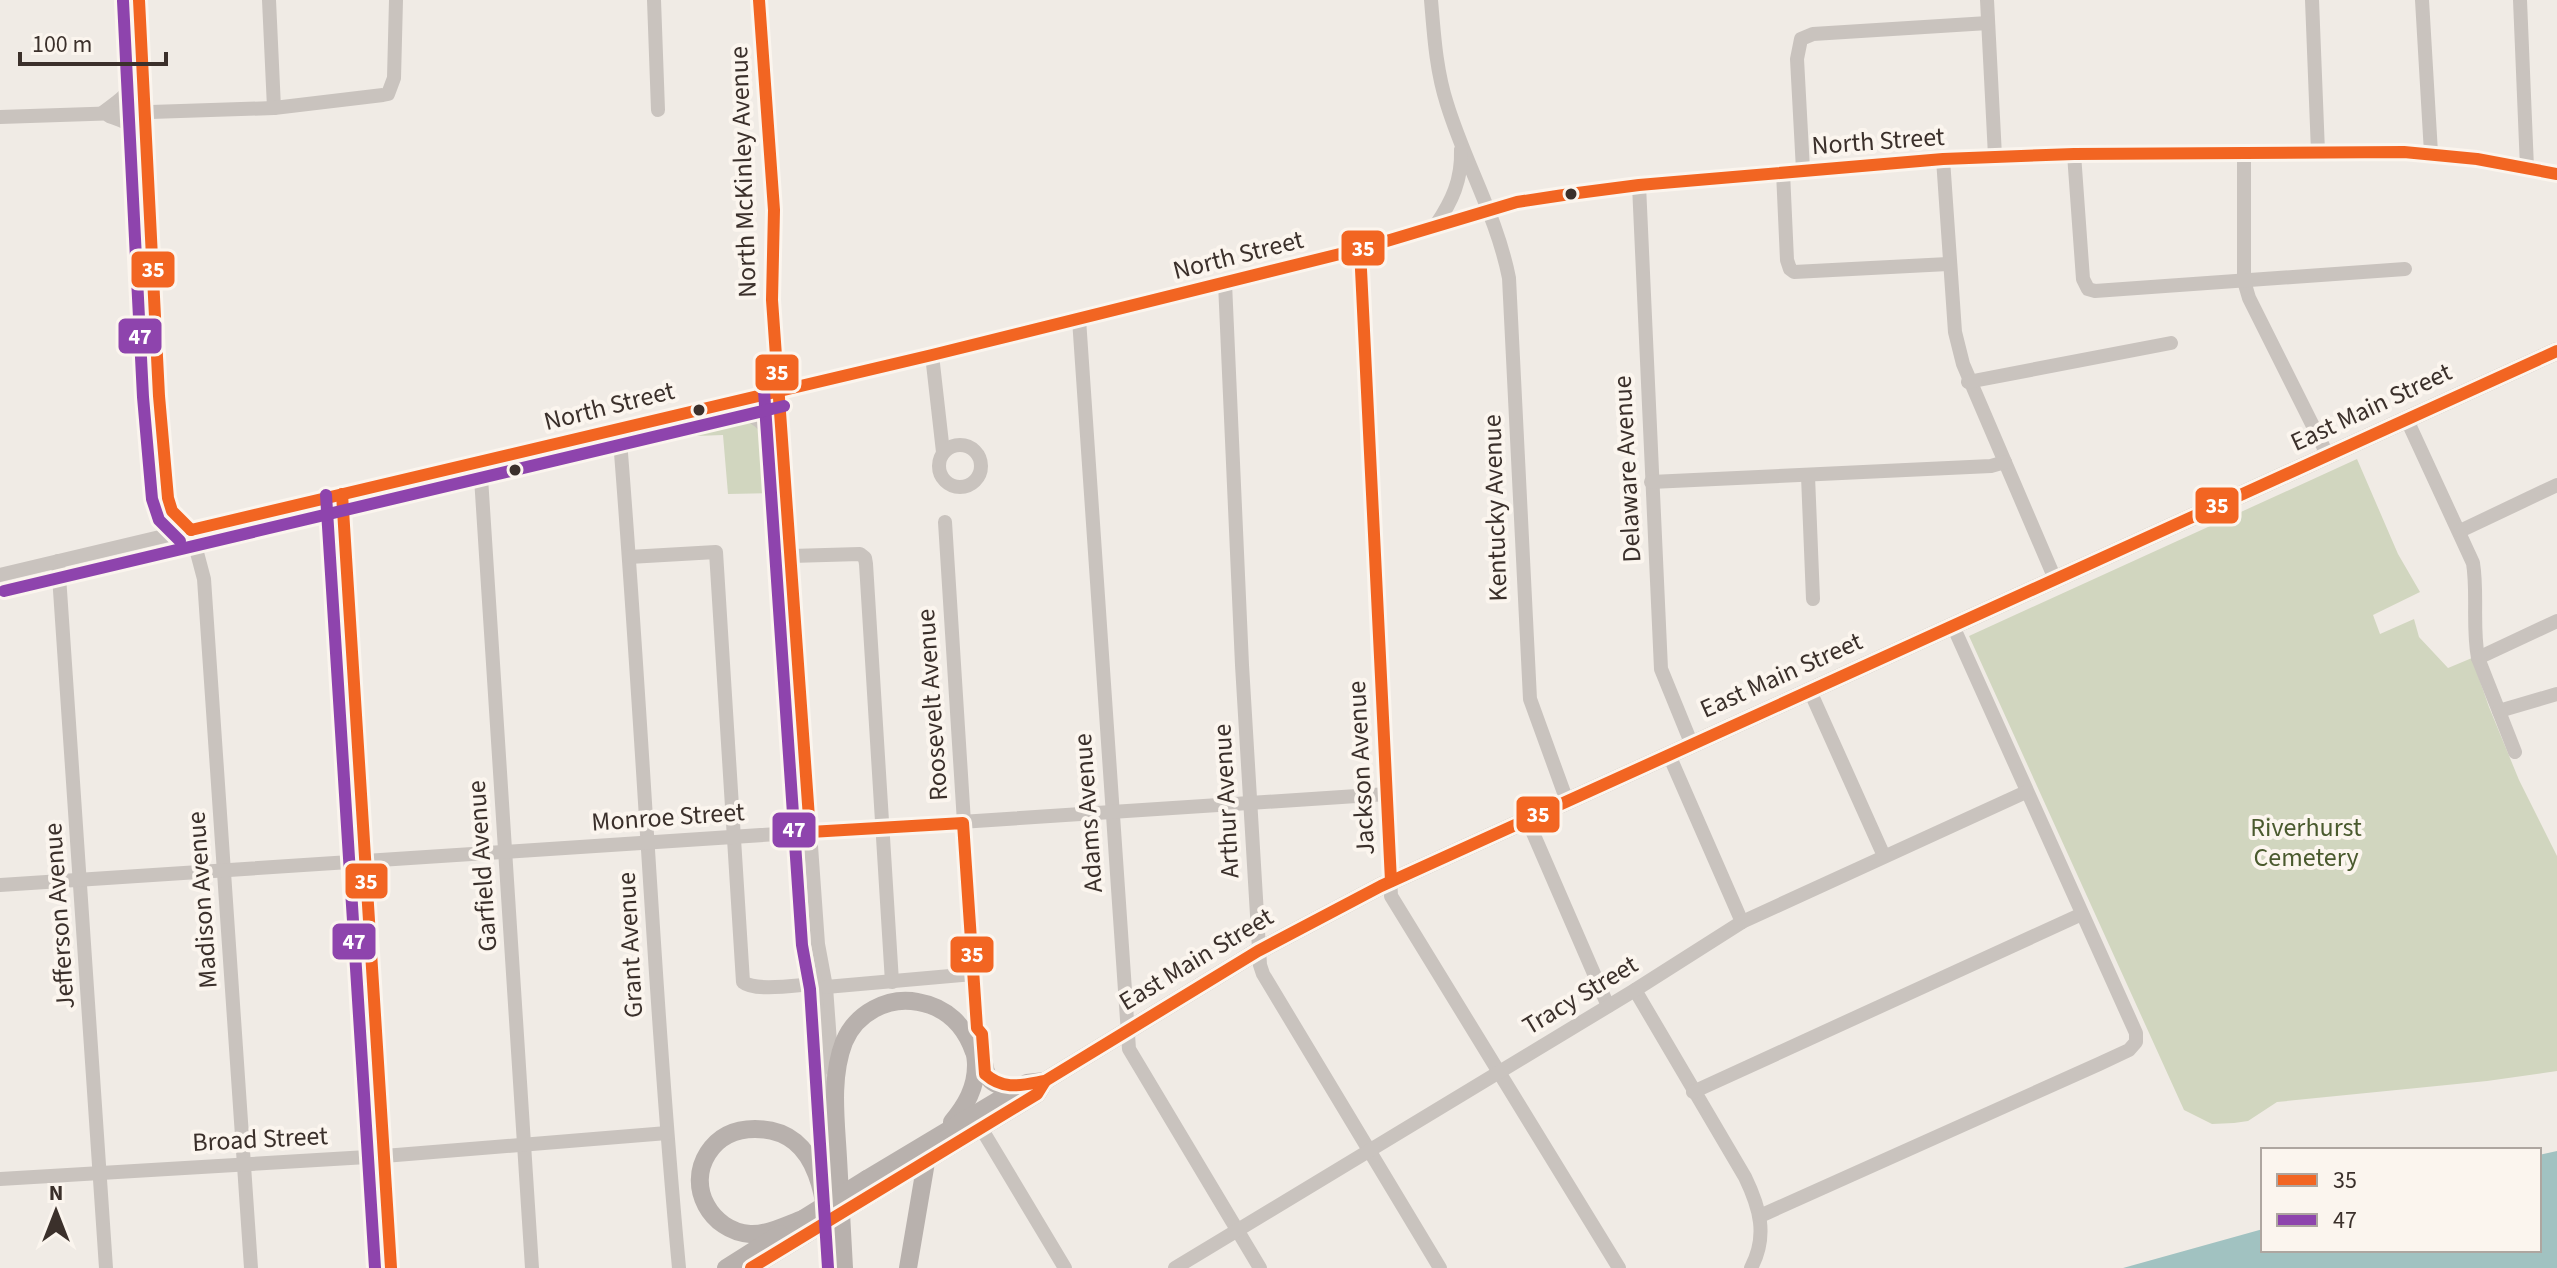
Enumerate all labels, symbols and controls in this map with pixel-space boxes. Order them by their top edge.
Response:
scale bar [20,16,166,66]
text: 100 m [32,27,92,62]
street label: North McKinley Avenue [720,46,766,298]
street label: North Street [1810,118,1946,164]
unlabelled marker [1563,186,1579,202]
street label: North Street [1169,221,1307,289]
line badge: 35 [1340,229,1386,267]
text: 35 [1351,233,1375,265]
line badge: 35 [130,250,176,289]
text: 35 [141,254,165,286]
line badge: 47 [117,317,163,355]
text: 47 [128,321,152,353]
line badge: 35 [754,353,800,392]
street label: East Main Street [2284,353,2458,461]
text: 35 [765,357,789,389]
street label: North Street [540,372,678,440]
street label: Delaware Avenue [1604,375,1650,563]
unlabelled marker [691,402,707,418]
street label: Kentucky Avenue [1473,414,1517,602]
unlabelled marker [507,462,523,478]
line badge: 35 [2194,486,2240,525]
text: 35 [2205,490,2229,522]
street label: Roosevelt Avenue [907,608,957,802]
street label: East Main Street [1694,623,1868,727]
street label: Jackson Avenue [1338,680,1384,856]
street label: Arthur Avenue [1203,723,1249,879]
street label: Adams Avenue [1064,732,1112,894]
street label: Garfield Avenue [458,779,506,953]
street label: Monroe Street [590,793,746,841]
line badge: 35 [1515,795,1561,834]
text: 35 [1526,799,1550,831]
park label: Riverhurst Cemetery [2250,809,2362,876]
street label: Madison Avenue [177,810,227,990]
line badge: 47 [771,811,817,849]
text: 47 [782,814,806,846]
street label: Jefferson Avenue [34,822,84,1010]
line badge: 35 [344,862,389,900]
text: 35 [354,866,378,898]
street label: Grant Avenue [608,871,652,1019]
street label: East Main Street [1112,898,1280,1020]
line badge: 47 [331,922,377,961]
text: 47 [342,926,366,958]
line badge: 35 [949,935,995,974]
text: 35 [960,939,984,971]
street label: Tracy Street [1515,946,1645,1044]
street label: Broad Street [191,1117,329,1161]
legend [2261,1148,2541,1252]
text: 35 [2333,1163,2357,1198]
north arrow [16,1172,96,1252]
text: N [49,1177,63,1209]
text: 47 [2333,1203,2357,1238]

